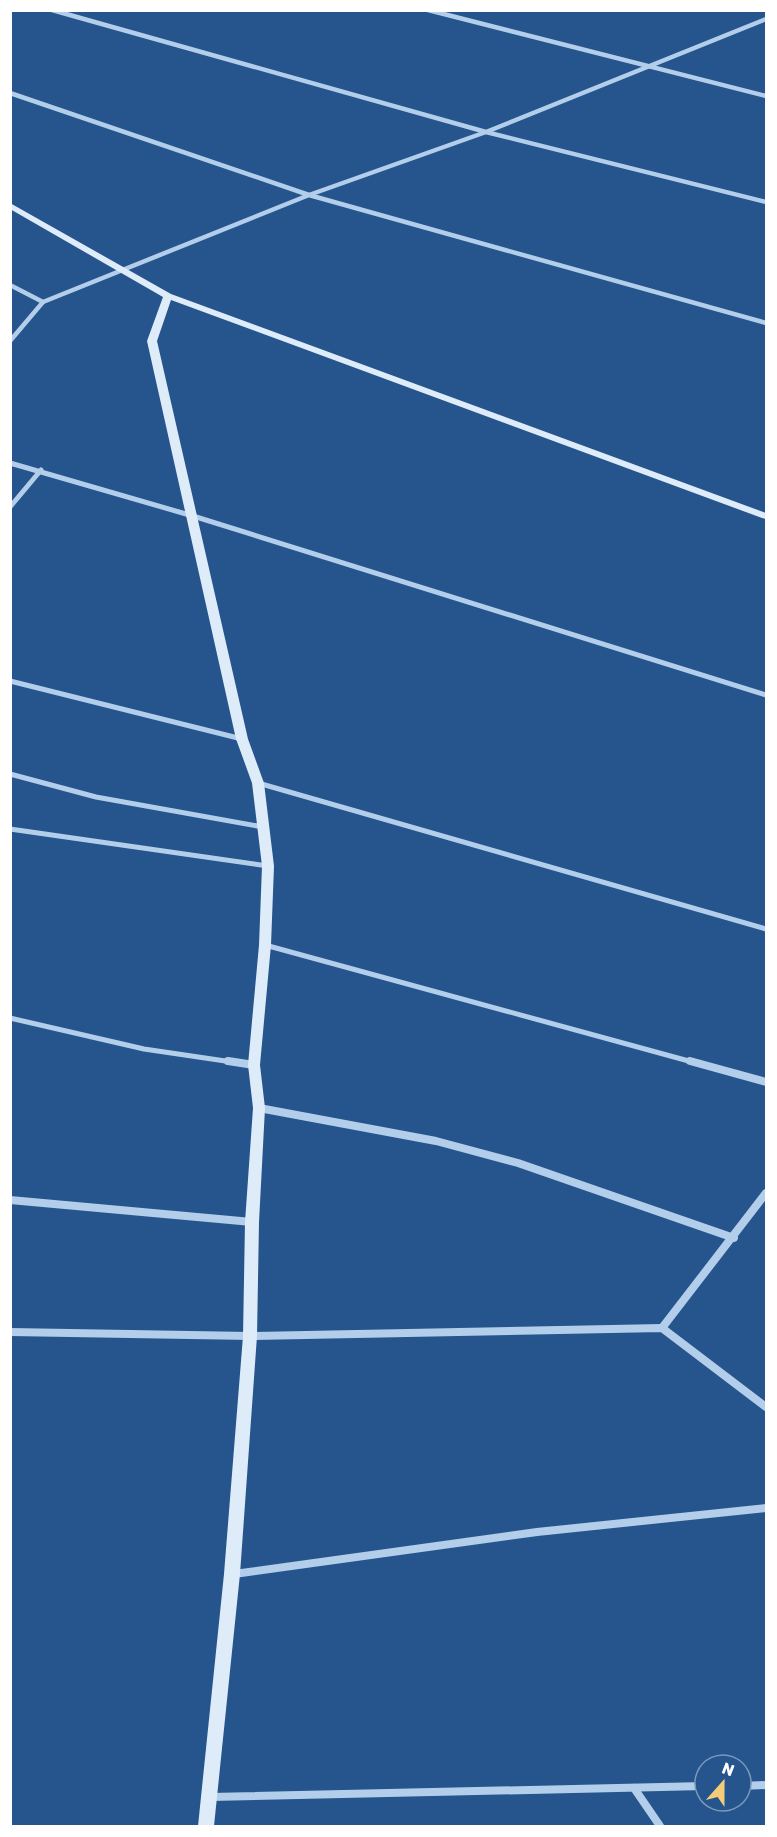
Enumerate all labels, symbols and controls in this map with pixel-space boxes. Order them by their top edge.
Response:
north arrow [693,1753,753,1813]
text: N [719,1759,737,1780]

